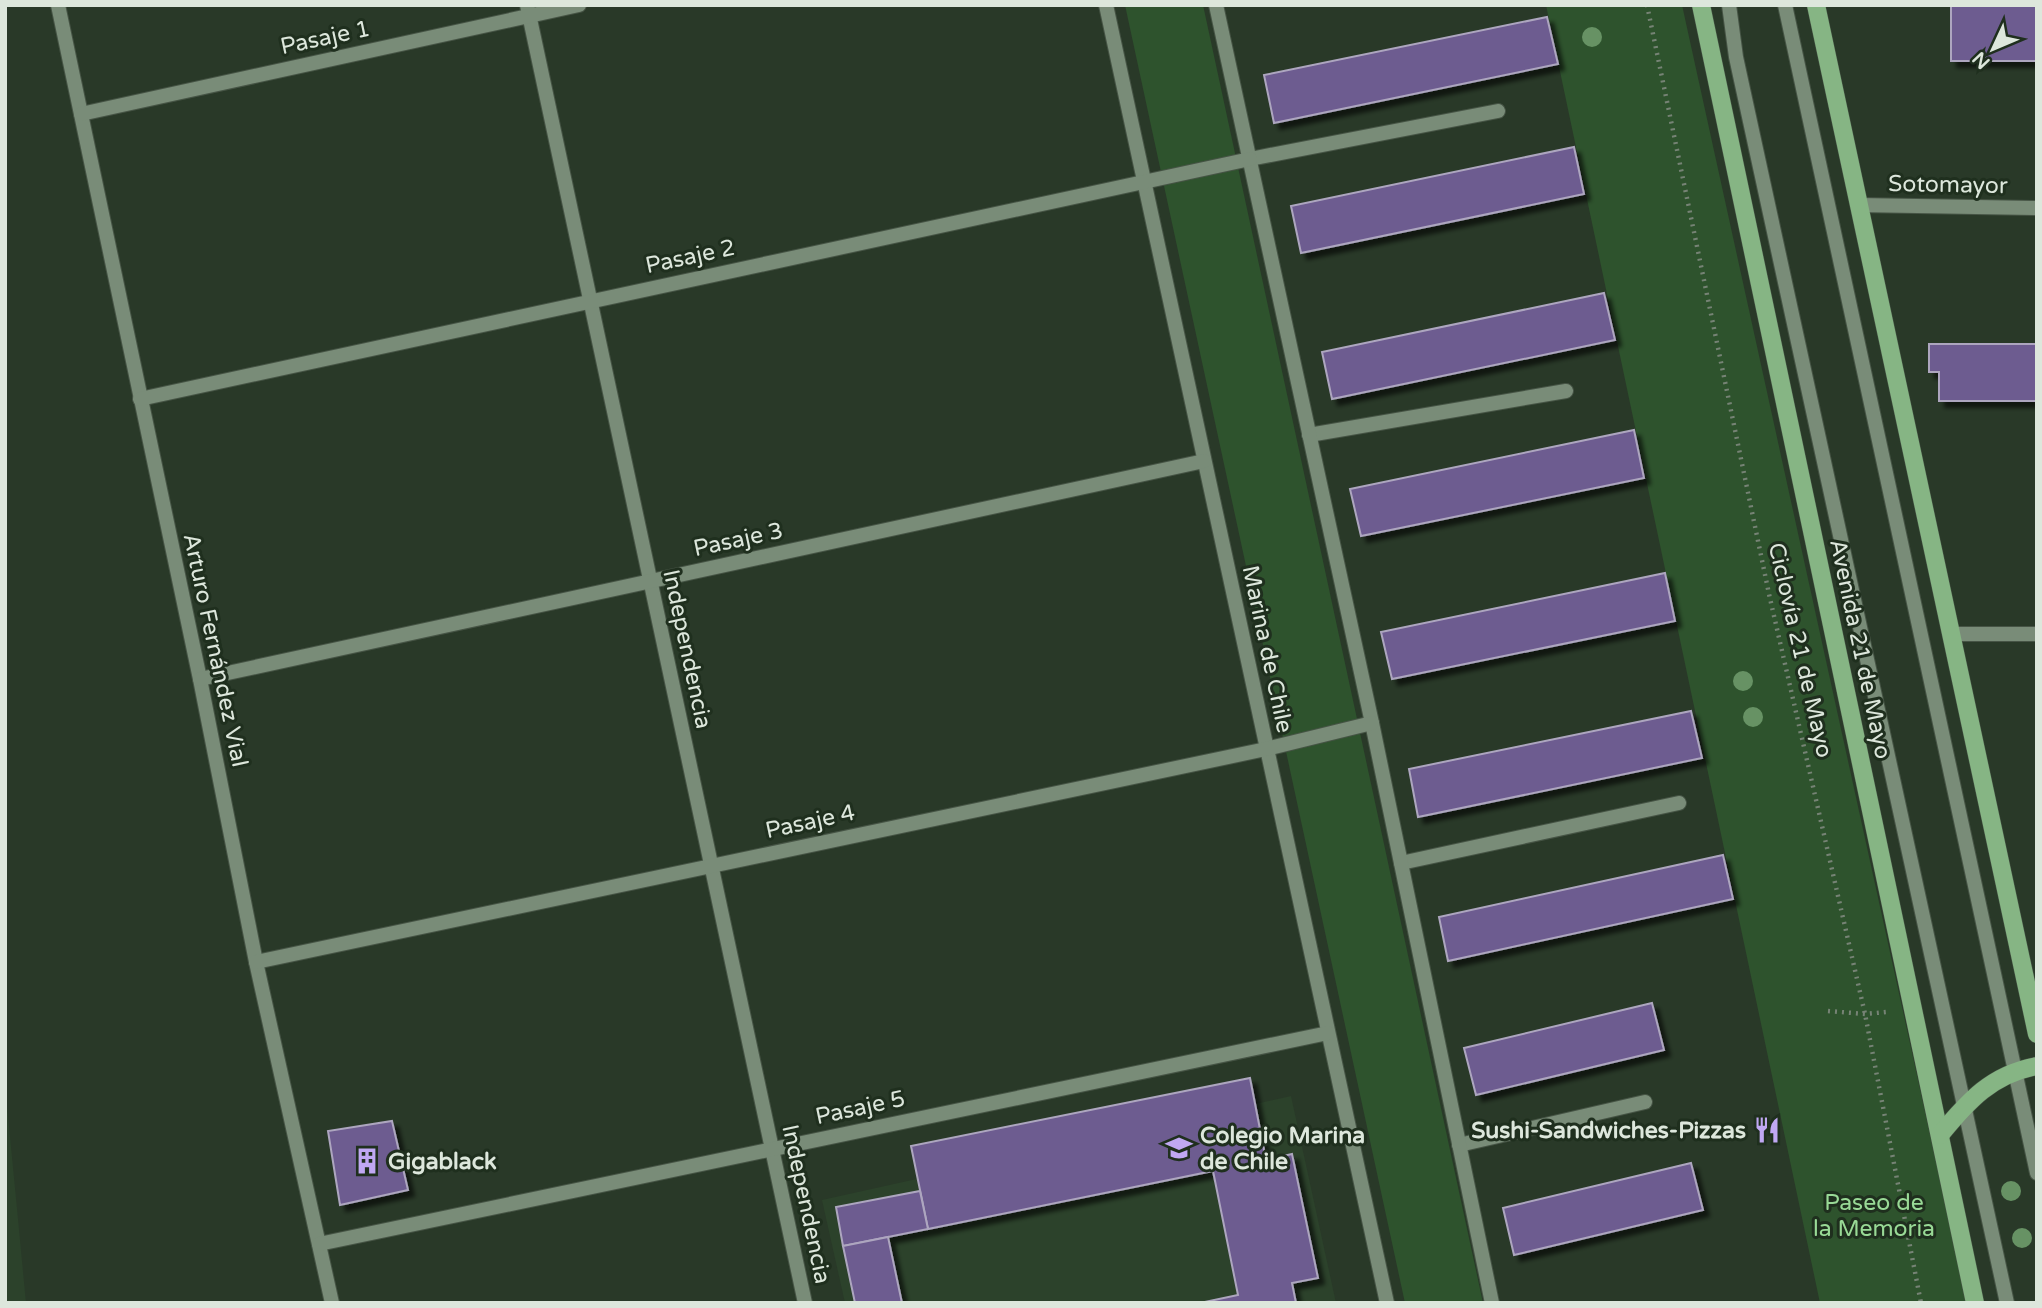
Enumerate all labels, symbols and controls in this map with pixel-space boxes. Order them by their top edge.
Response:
north arrow [1958,14,2028,84]
street label: Pasaje 1 [278,15,373,61]
text: N [1968,47,1995,73]
street label: Sotomayor [1888,170,2008,200]
street label: Pasaje 2 [643,234,738,280]
street label: Pasaje 3 [691,517,786,563]
street label: Arturo Fernández Vial [177,531,253,770]
street label: Avenida 21 de Mayo [1823,537,1897,762]
street label: Ciclovía 21 de Mayo [1762,540,1838,760]
street label: Marina de Chile [1236,563,1298,736]
street label: Independencia [657,567,718,731]
street label: Pasaje 4 [763,799,858,845]
street label: Pasaje 5 [813,1085,908,1131]
restaurant icon: Sushi-Sandwiches-Pizzas [1752,1115,1782,1145]
place label: Sushi-Sandwiches-Pizzas [1471,1117,1746,1145]
street label: Independencia [776,1122,837,1286]
place label: Colegio Marina de Chile [1200,1122,1365,1176]
school or university icon: Colegio Marina de Chile [1164,1133,1194,1163]
building icon: Gigablack [352,1146,382,1176]
place label: Gigablack [388,1148,497,1176]
park label: Paseo de la Memoria [1813,1189,1935,1243]

